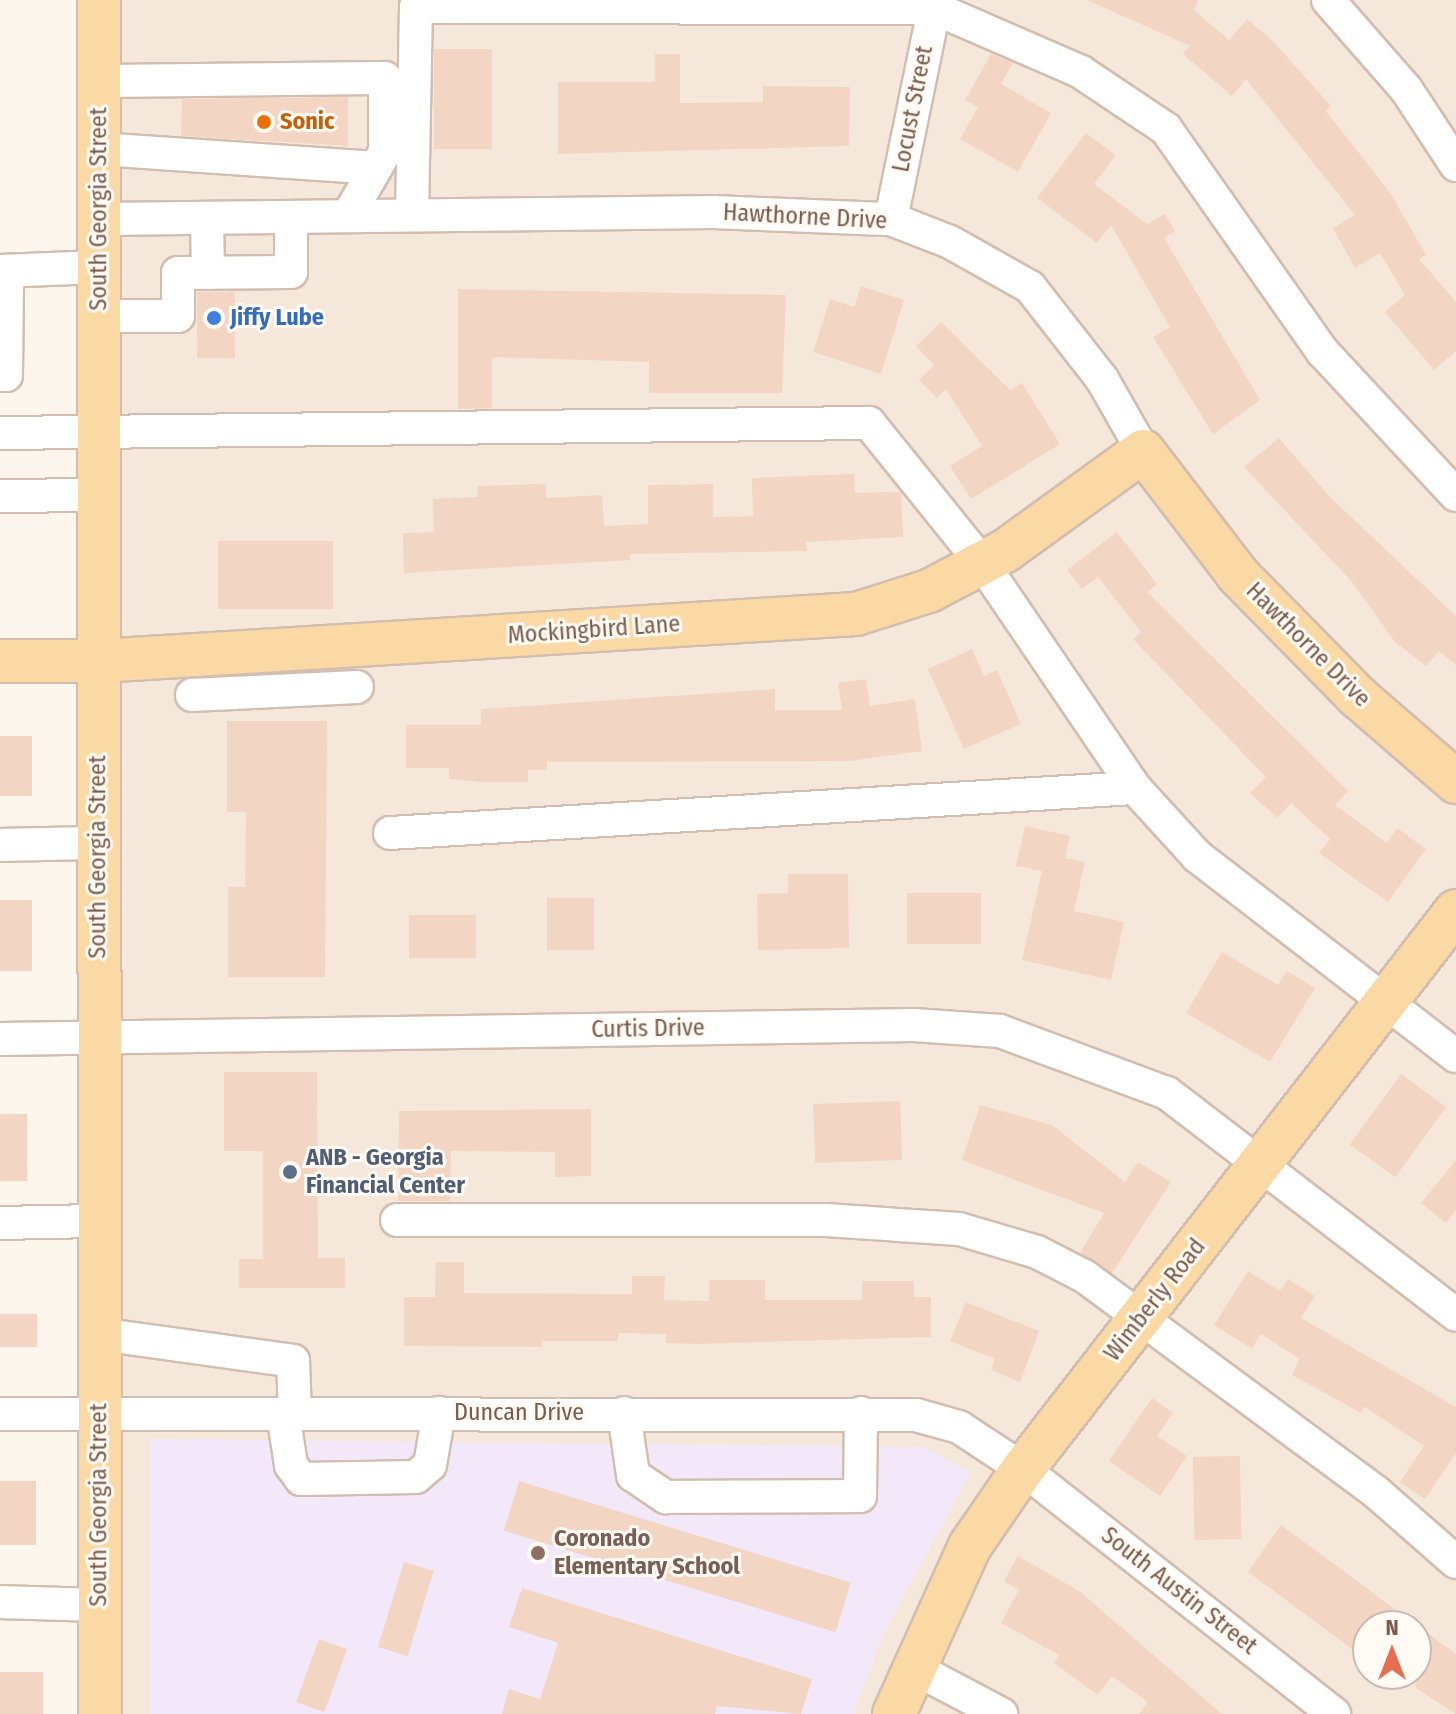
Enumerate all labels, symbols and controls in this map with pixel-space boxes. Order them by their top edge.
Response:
street label: Locust Street [887,43,939,175]
street label: South Georgia Street [85,107,113,311]
place label: Sonic [280,108,335,136]
marker: Sonic [255,113,273,131]
street label: Hawthorne Drive [722,198,888,236]
place label: Jiffy Lube [230,304,324,332]
marker: Jiffy Lube [205,309,223,327]
street label: Hawthorne Drive [1240,577,1376,713]
street label: Mockingbird Lane [507,610,681,650]
street label: South Georgia Street [84,755,112,959]
street label: Curtis Drive [591,1014,705,1044]
place label: ANB - Georgia Financial Center [306,1144,465,1200]
marker: ANB - Georgia Financial Center [281,1163,299,1181]
street label: Wimberly Road [1098,1233,1212,1367]
street label: Duncan Drive [454,1399,584,1427]
street label: South Georgia Street [85,1403,113,1607]
street label: South Austin Street [1095,1521,1263,1661]
place label: Coronado Elementary School [554,1525,740,1581]
marker: Coronado Elementary School [529,1544,547,1562]
north arrow [1352,1610,1432,1690]
text: N [1385,1614,1399,1641]

